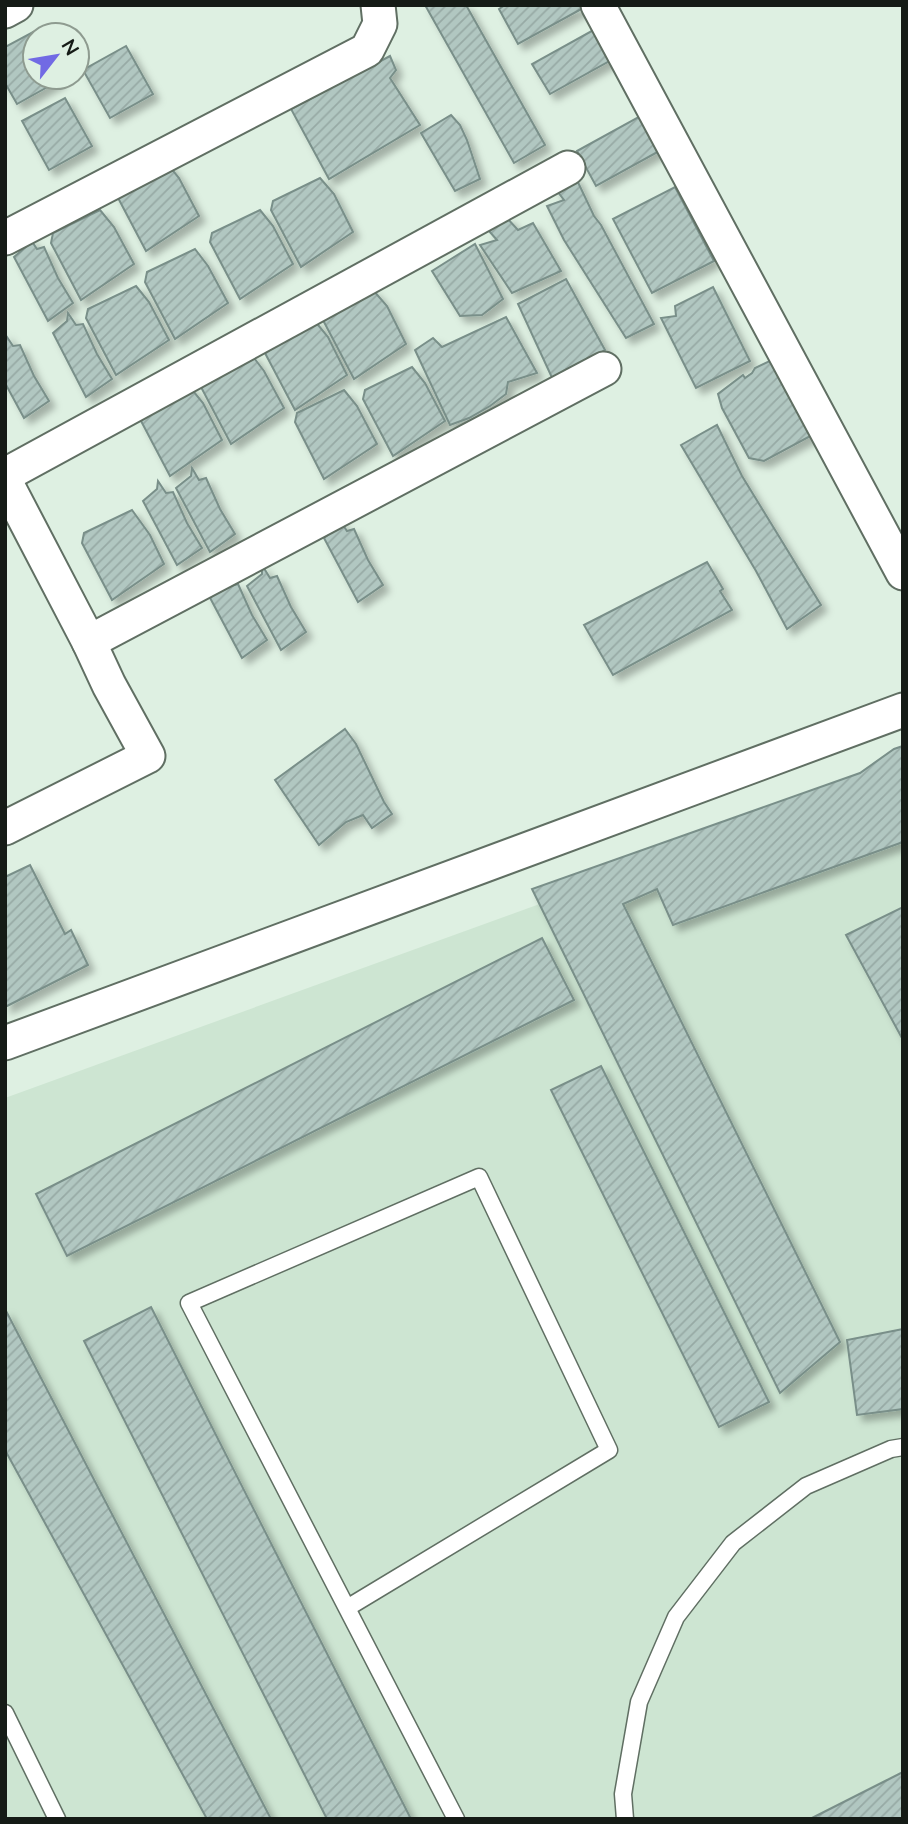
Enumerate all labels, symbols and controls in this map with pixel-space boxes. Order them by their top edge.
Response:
north arrow [21,21,91,91]
text: N [57,35,85,59]

